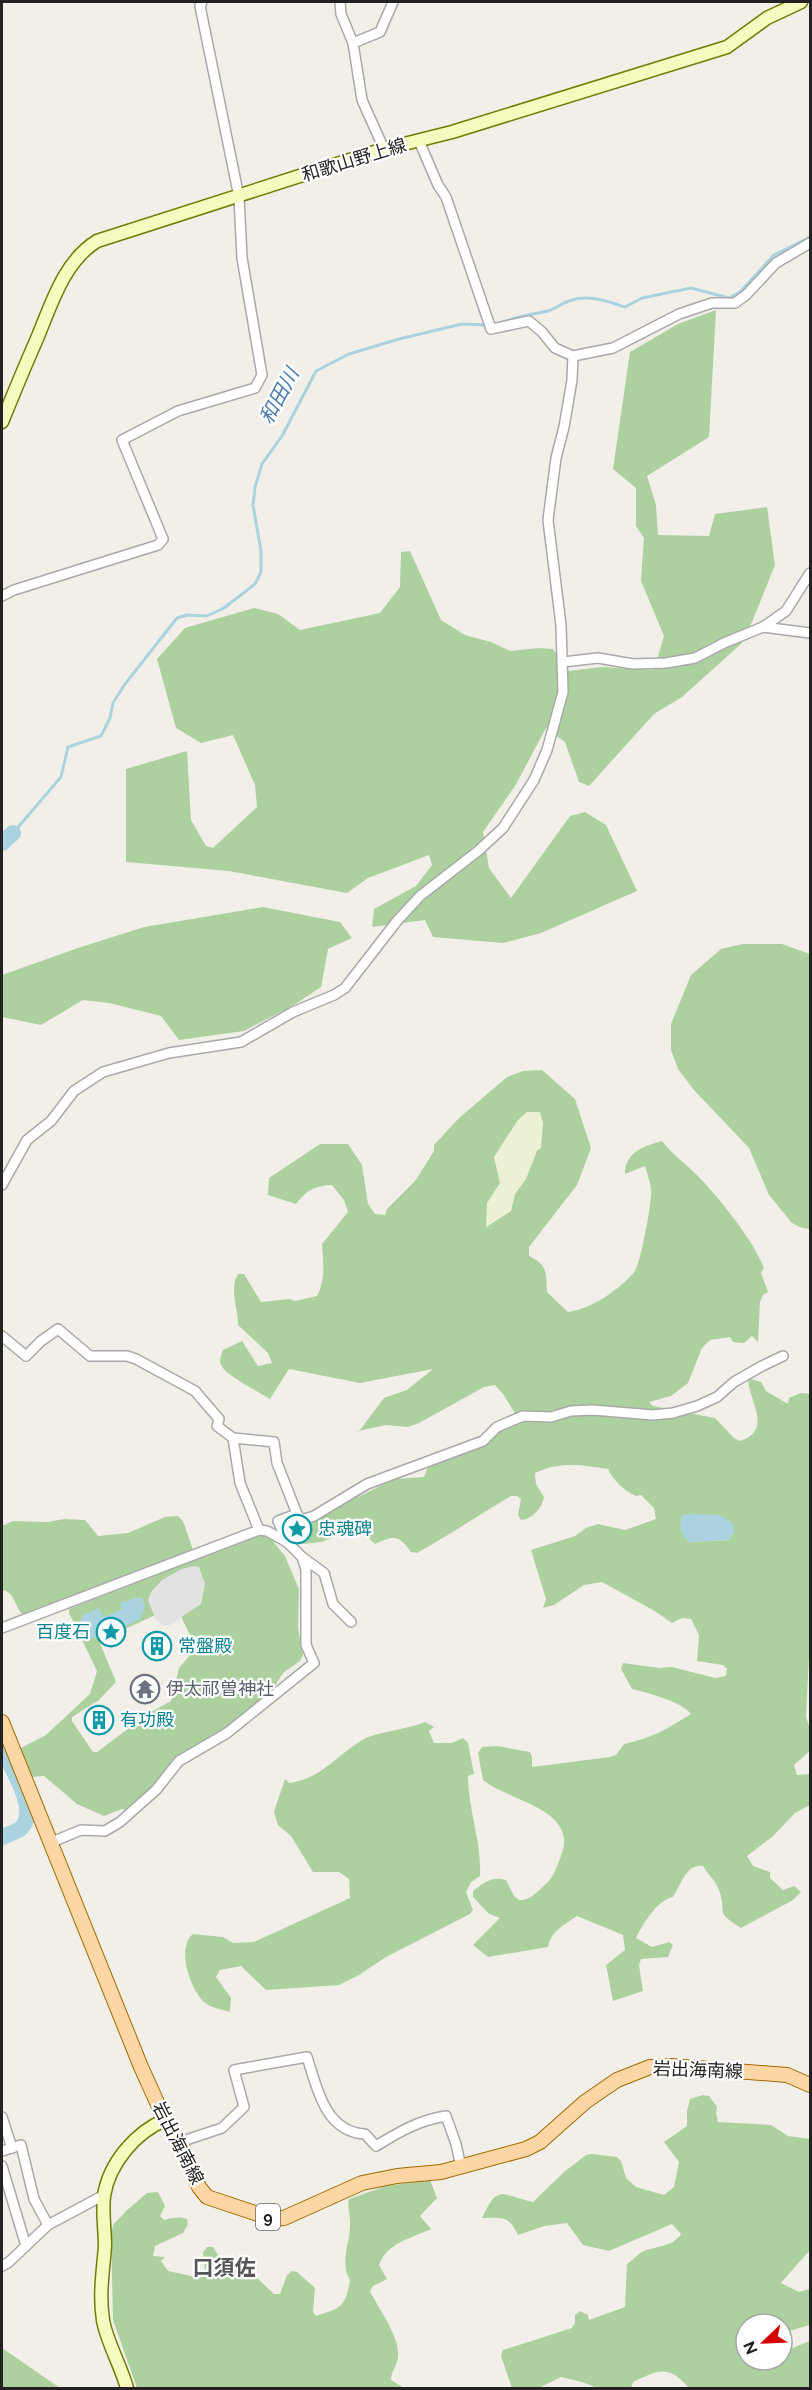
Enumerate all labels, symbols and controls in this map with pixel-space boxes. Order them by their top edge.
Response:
street label: 和歌山野上線 [299,134,409,185]
water label: 和田川 [254,362,305,428]
place icon: 忠魂碑 [281,1513,313,1545]
place label: 忠魂碑 [318,1518,372,1539]
place icon: 百度石 [95,1616,127,1648]
place label: 百度石 [36,1621,90,1642]
building icon: 常盤殿 [141,1630,173,1662]
place label: 常盤殿 [178,1635,232,1656]
temple icon: 伊太祁曽神社 [129,1673,161,1705]
place label: 伊太祁曽神社 [166,1678,274,1699]
building icon: 有功殿 [83,1704,115,1736]
place label: 有功殿 [120,1709,174,1730]
street label: 岩出海南線 [653,2057,743,2082]
street label: 岩出海南線 [149,2098,208,2188]
road number: 9 [256,2204,280,2230]
district label: 口須佐 [193,2255,256,2280]
north arrow [734,2312,794,2372]
text: N [740,2338,762,2357]

